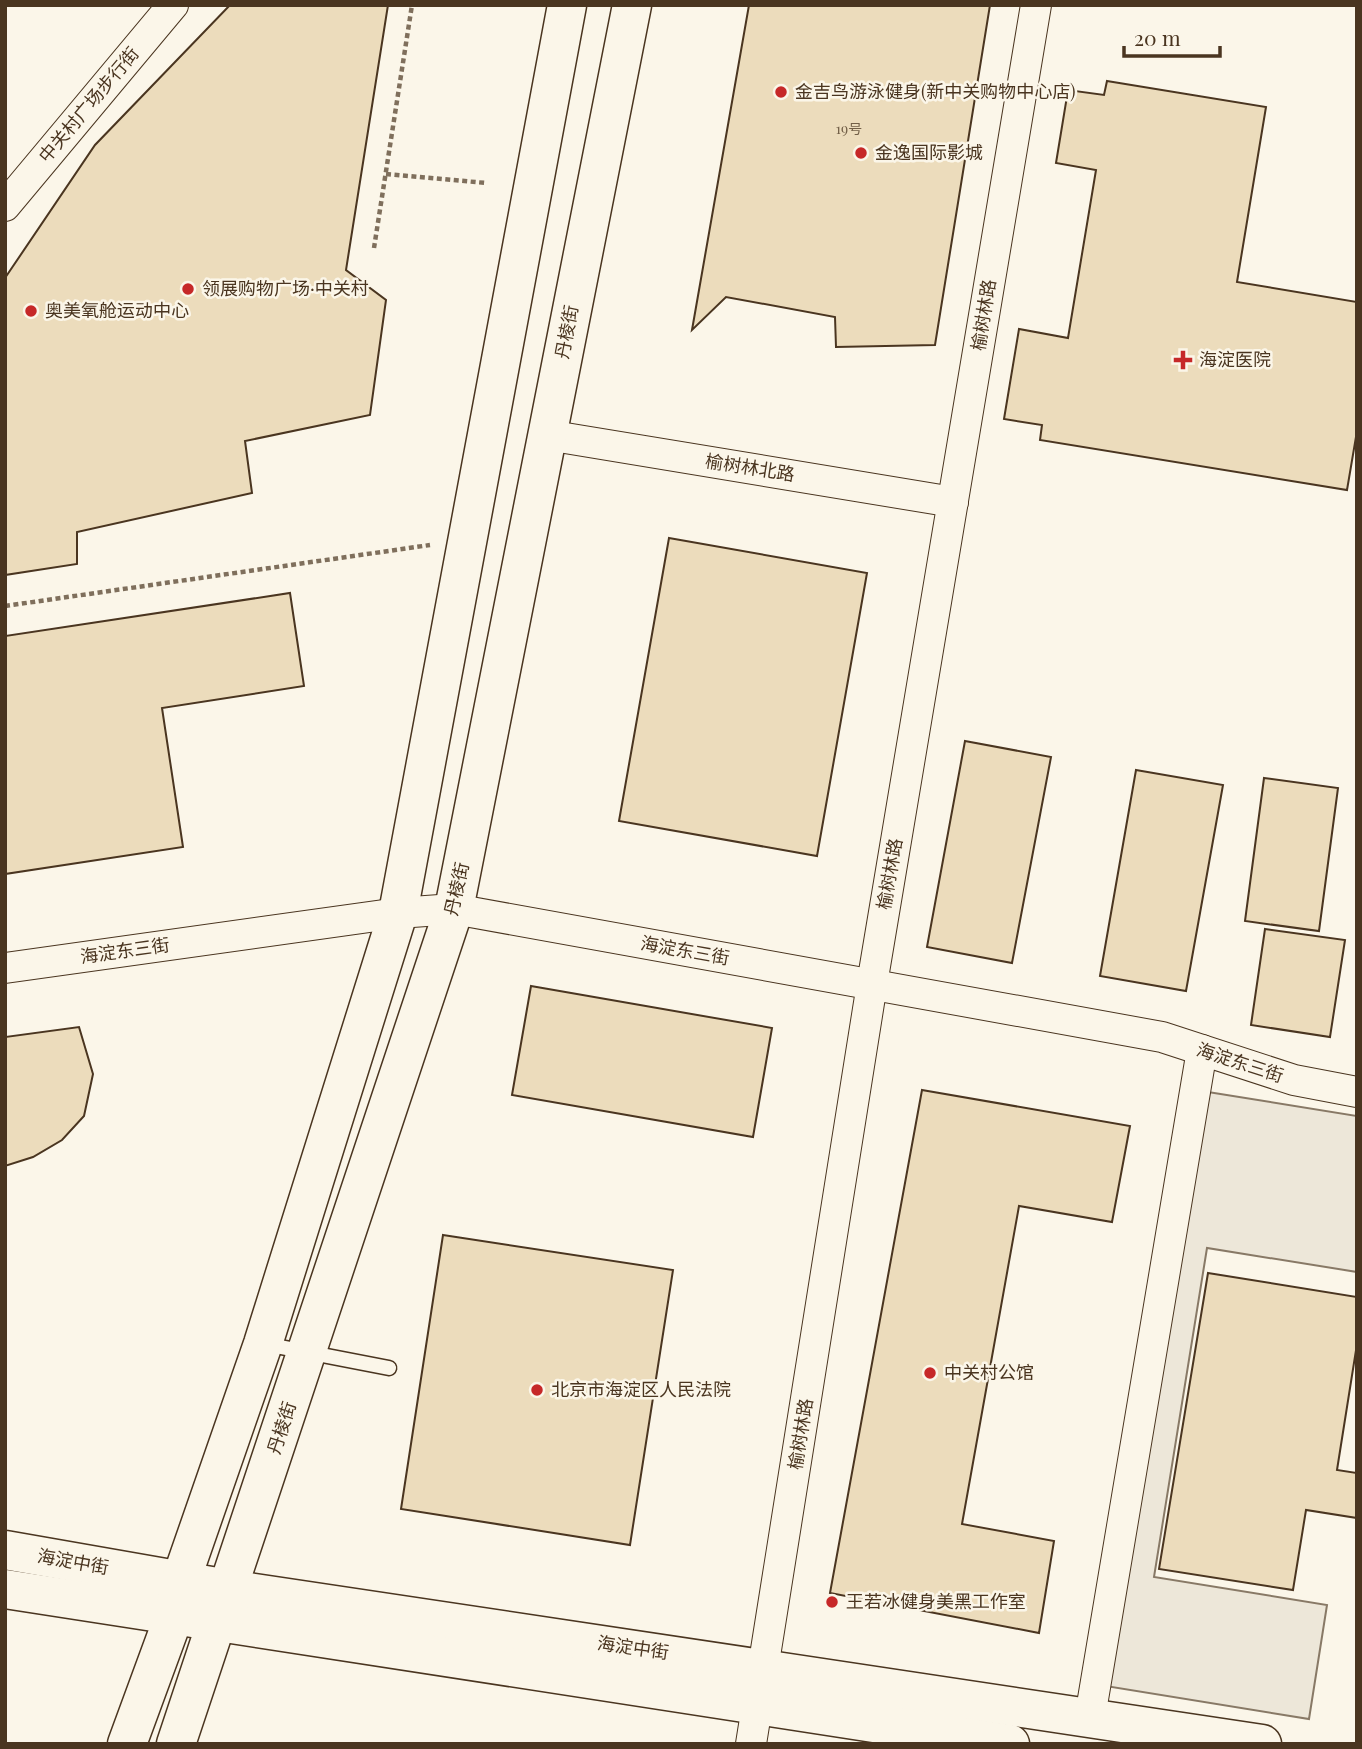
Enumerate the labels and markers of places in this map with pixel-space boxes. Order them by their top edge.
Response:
place label: 金吉鸟游泳健身(新中关购物中心店) [795,79,1076,103]
marker: 金吉鸟游泳健身(新中关购物中心店) [773,84,789,100]
place label: 金逸国际影城 [875,140,983,164]
marker: 金逸国际影城 [853,145,869,161]
place label: 领展购物广场·中关村 [202,276,369,300]
marker: 领展购物广场·中关村 [180,281,196,297]
place label: 奥美氧舱运动中心 [45,298,189,322]
marker: 奥美氧舱运动中心 [23,303,39,319]
place label: 海淀医院 [1199,347,1271,371]
marker: 海淀医院 [1173,350,1193,370]
place label: 中关村公馆 [944,1360,1034,1384]
marker: 中关村公馆 [922,1365,938,1381]
place label: 北京市海淀区人民法院 [551,1377,731,1401]
marker: 北京市海淀区人民法院 [529,1382,545,1398]
place label: 王若冰健身美黑工作室 [846,1589,1026,1613]
marker: 王若冰健身美黑工作室 [824,1594,840,1610]

